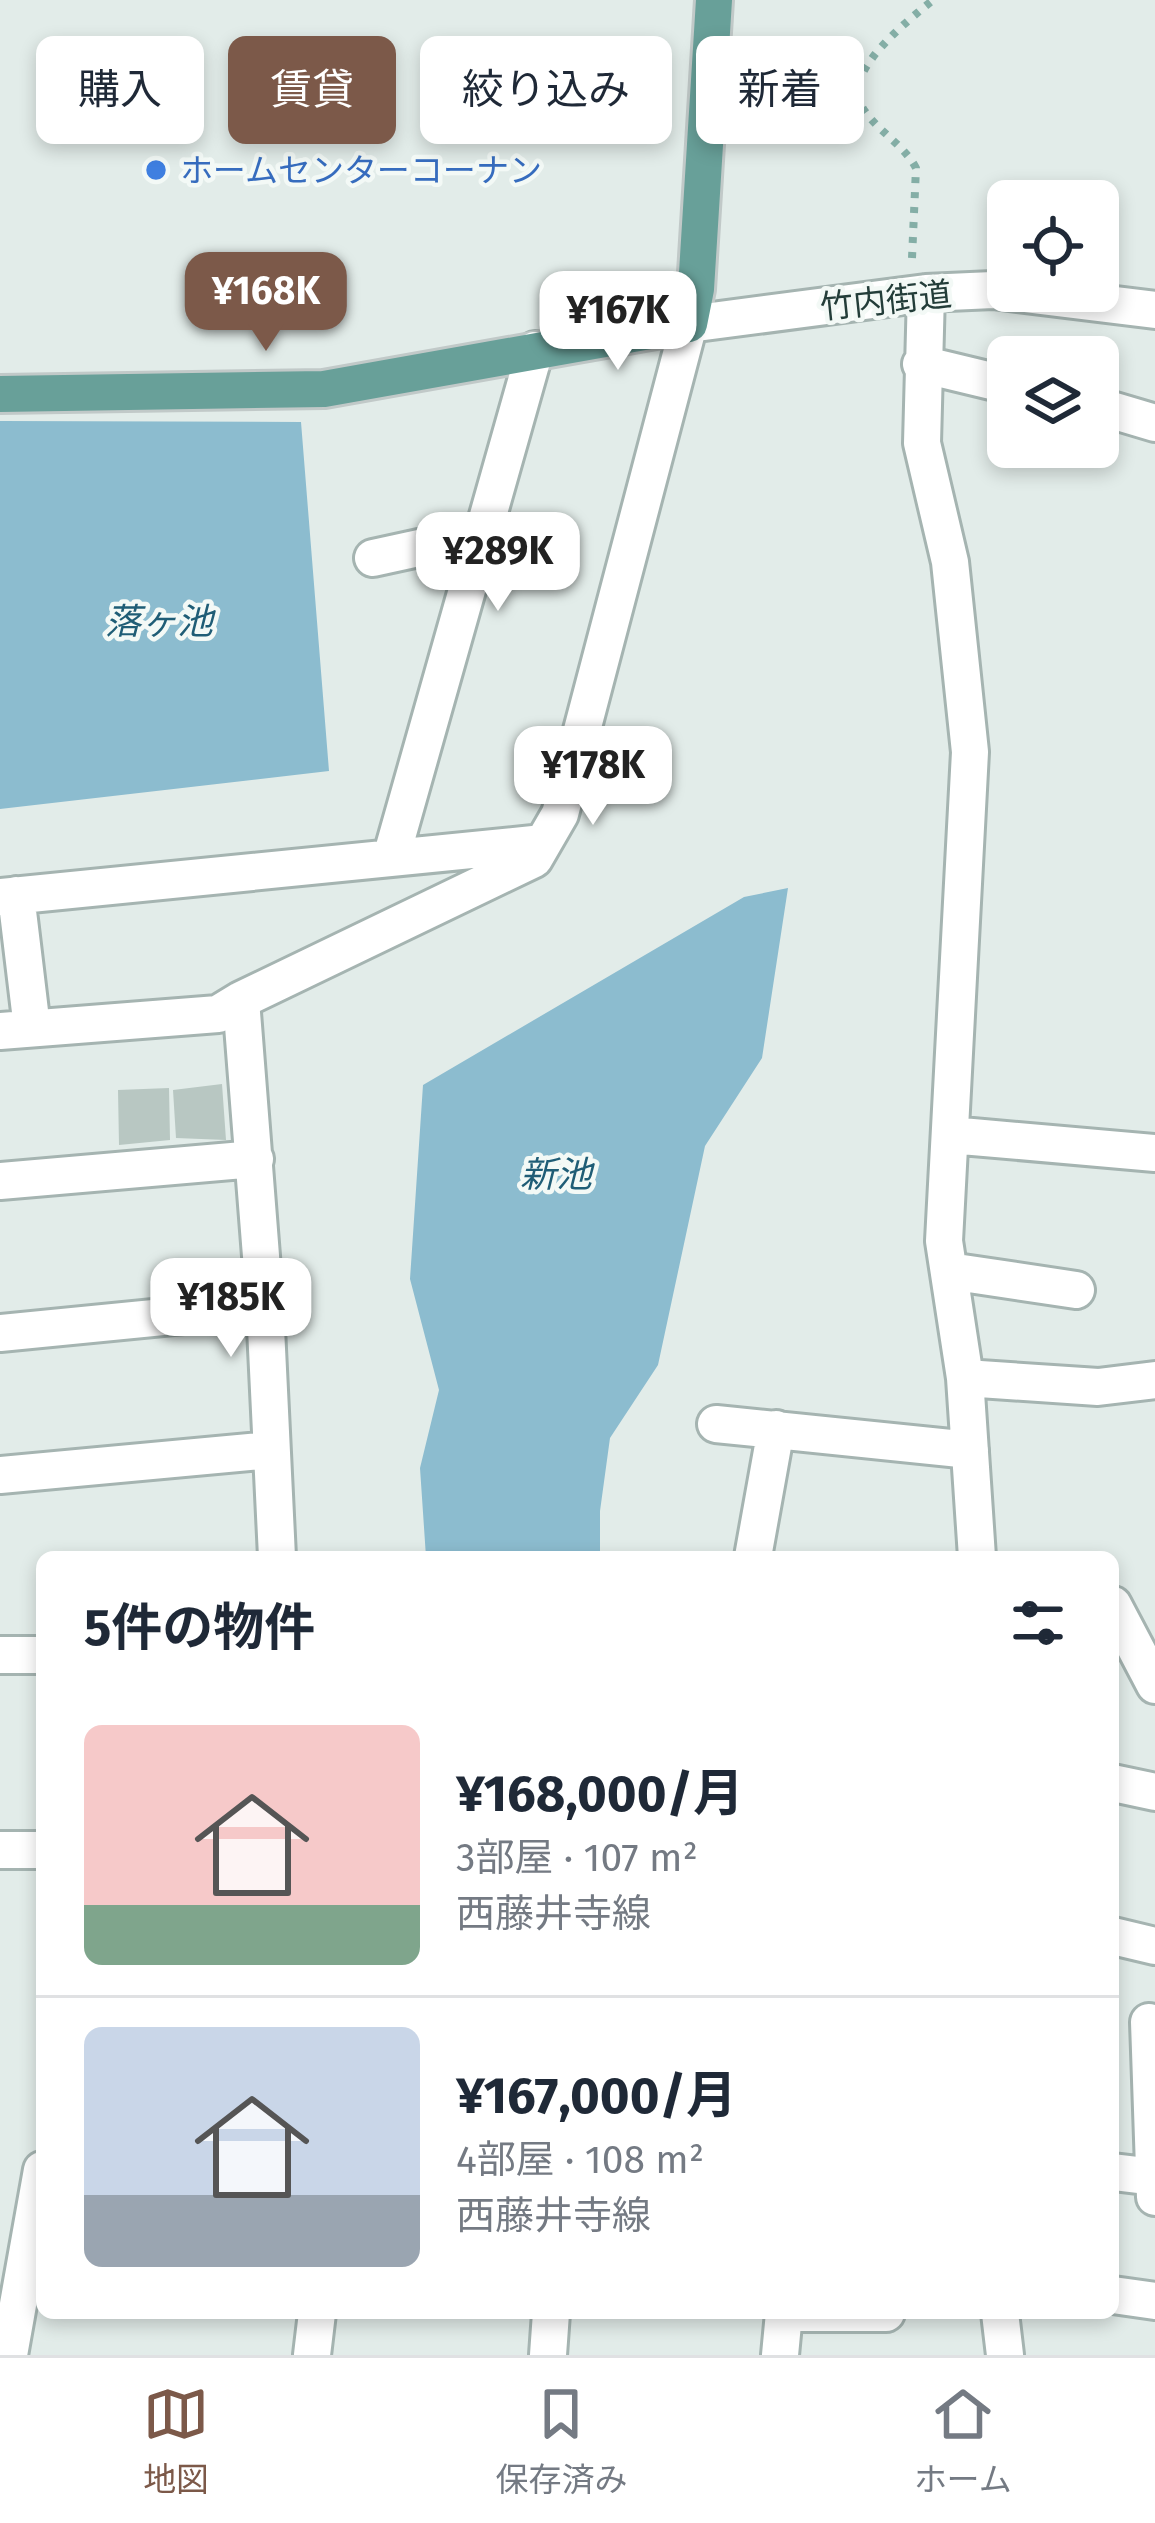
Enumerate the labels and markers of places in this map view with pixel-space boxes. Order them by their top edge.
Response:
place label: ホームセンターコーナン [180,151,542,191]
marker: ホームセンターコーナン [143,157,169,183]
pin: ¥168K [182,252,350,354]
pin: ¥167K [534,271,702,373]
pin: ¥289K [414,512,582,614]
pin: ¥178K [509,726,677,828]
pin: ¥185K [147,1258,315,1360]

